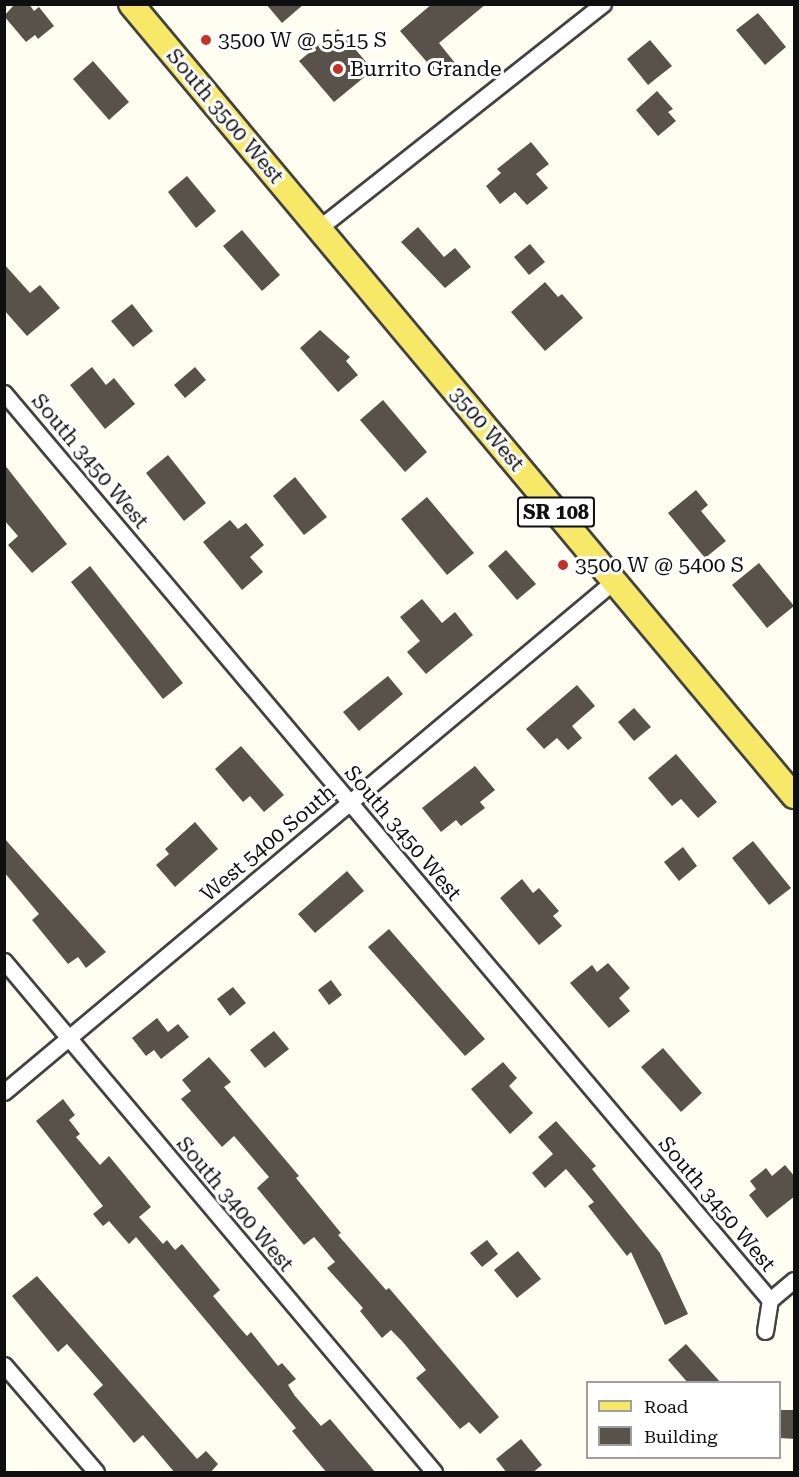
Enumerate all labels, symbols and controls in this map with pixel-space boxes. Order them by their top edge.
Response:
place label: 3500 W @ 5515 S [218,27,387,53]
marker: 3500 W @ 5515 S [199,33,213,47]
street label: South 3500 West [161,43,289,189]
place label: Burrito Grande [350,56,502,82]
marker: Burrito Grande [331,62,345,76]
street label: 3500 West [445,382,529,476]
street label: South 3450 West [26,388,154,534]
road number: SR 108 [516,495,596,529]
place label: 3500 W @ 5400 S [575,552,744,578]
marker: 3500 W @ 5400 S [556,558,570,572]
street label: South 3450 West [339,760,467,906]
street label: West 5400 South [195,779,341,907]
street label: South 3400 West [171,1131,299,1277]
street label: South 3450 West [653,1131,781,1277]
legend [586,1381,781,1459]
text: Road [644,1396,688,1417]
text: Building [644,1426,718,1447]

